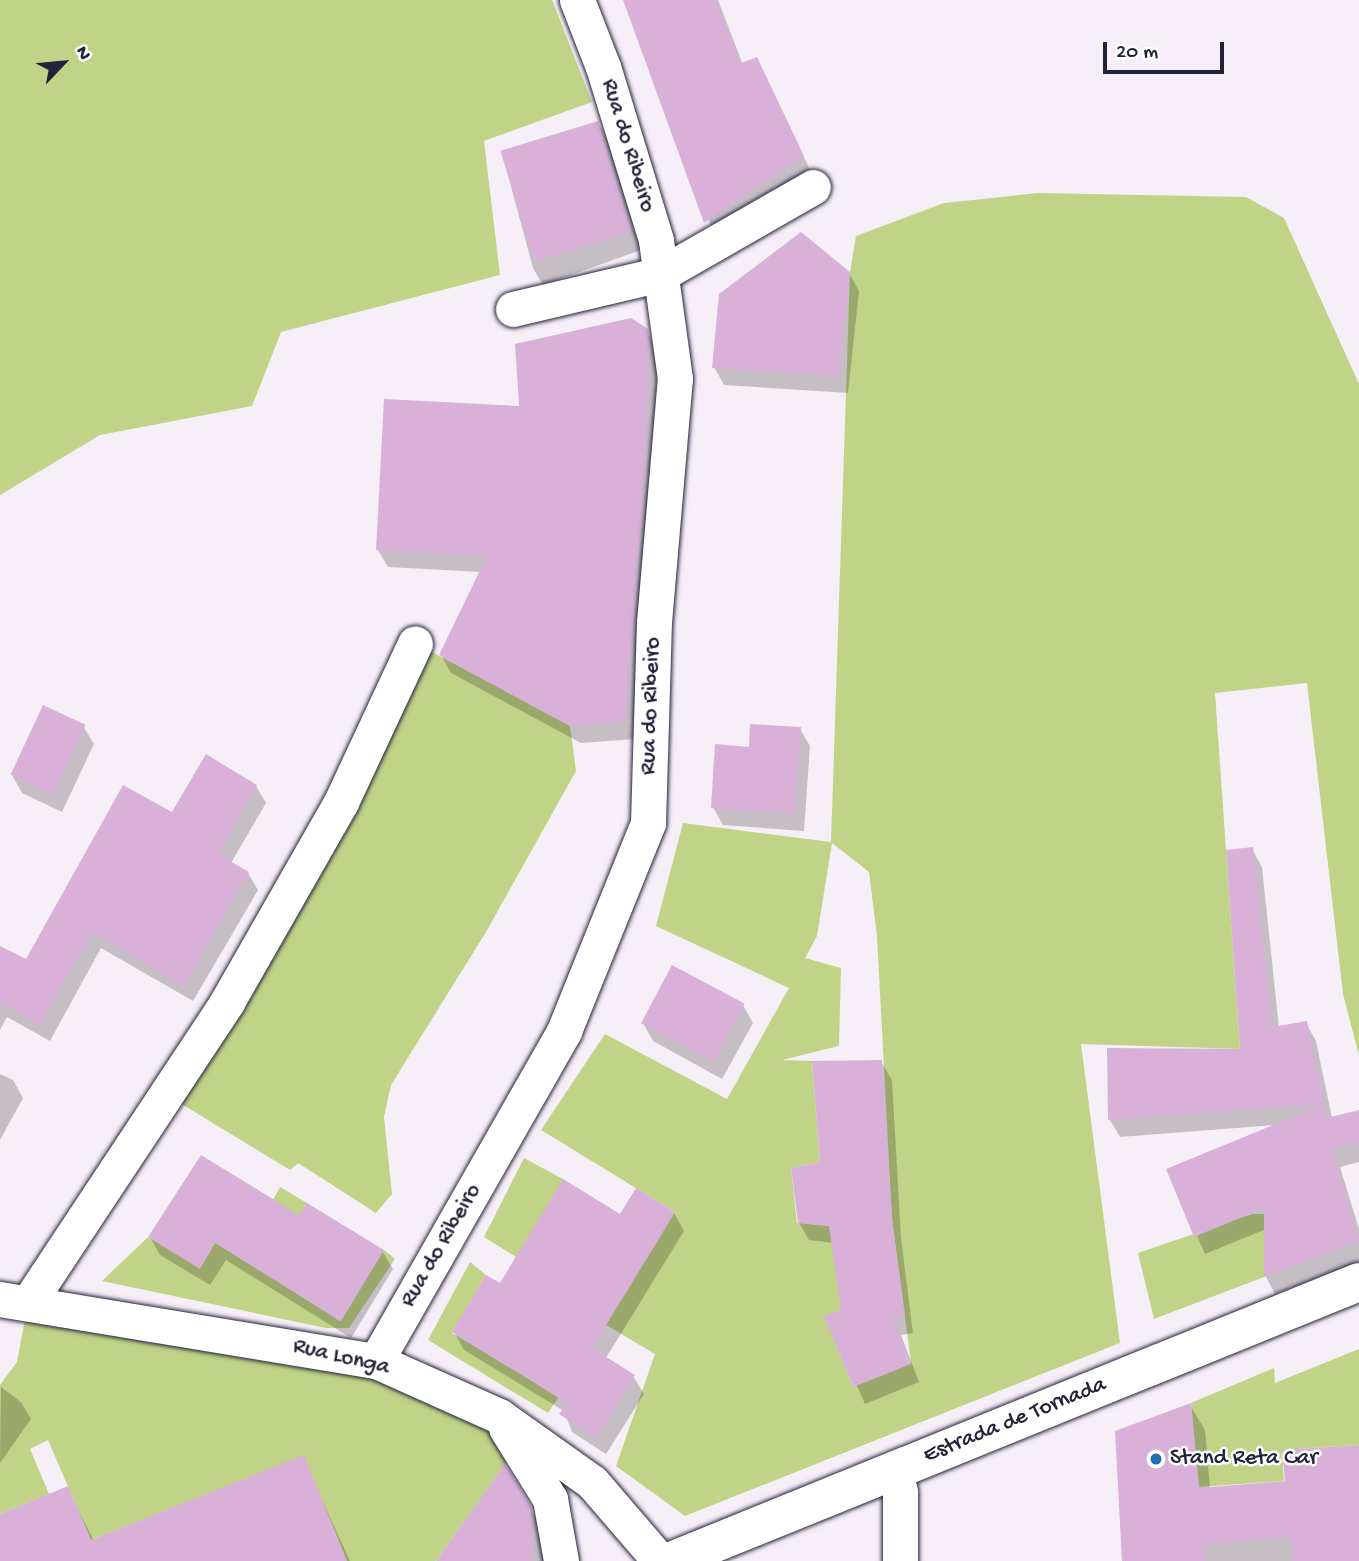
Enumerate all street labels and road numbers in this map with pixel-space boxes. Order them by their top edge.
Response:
street label: Rua do Ribeiro [594,76,660,216]
street label: Rua do Ribeiro [636,637,668,775]
street label: Rua do Ribeiro [396,1179,488,1313]
street label: Rua Longa [290,1334,392,1382]
street label: Estrada de Tornada [920,1372,1110,1470]

